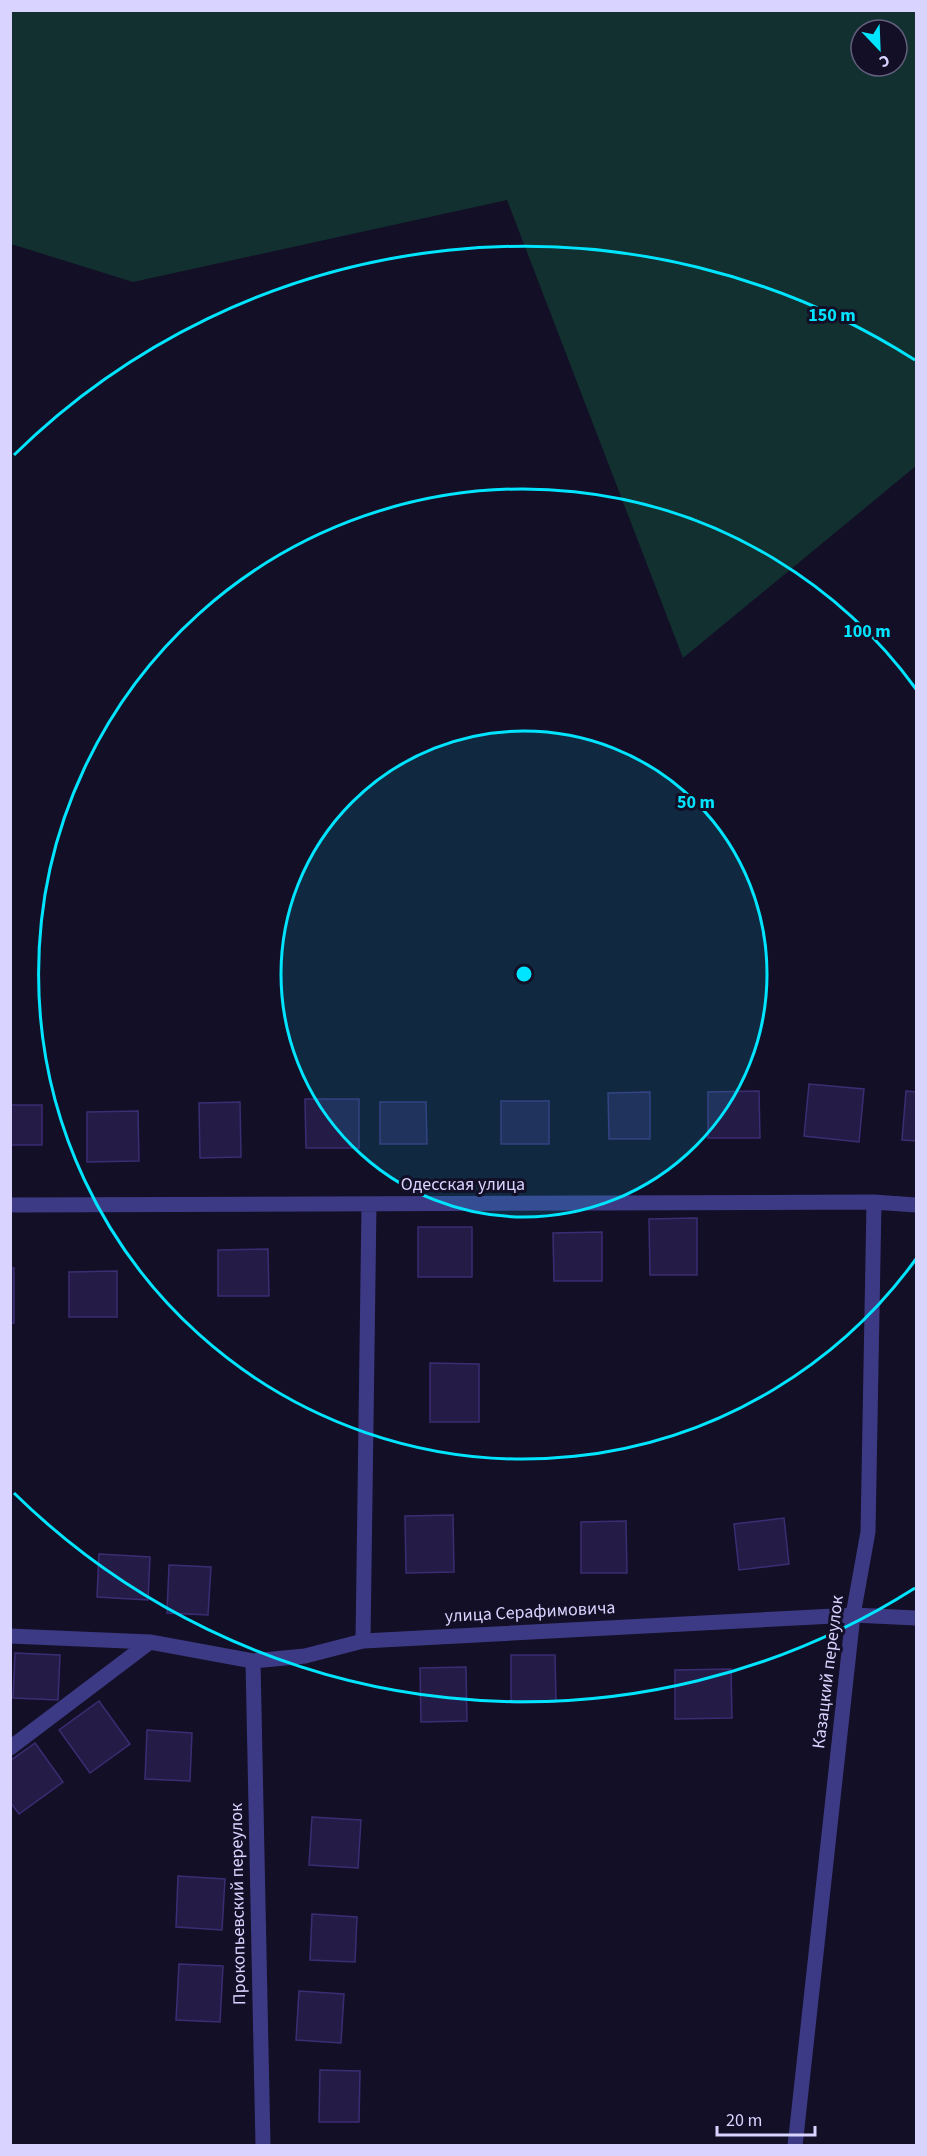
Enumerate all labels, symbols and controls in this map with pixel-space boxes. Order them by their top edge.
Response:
north arrow [849,18,909,78]
text: С [876,49,893,73]
text: 150 m [808,303,856,328]
text: 100 m [843,619,891,644]
text: 50 m [677,790,715,815]
centre of rings [514,964,534,984]
street label: Одесская улица [401,1172,525,1197]
street label: Казацкий переулок [806,1594,850,1750]
street label: улица Серафимовича [444,1595,616,1629]
street label: Прокопьевский переулок [224,1803,252,2005]
scale bar [717,2099,814,2137]
text: 20 m [726,2108,762,2133]

